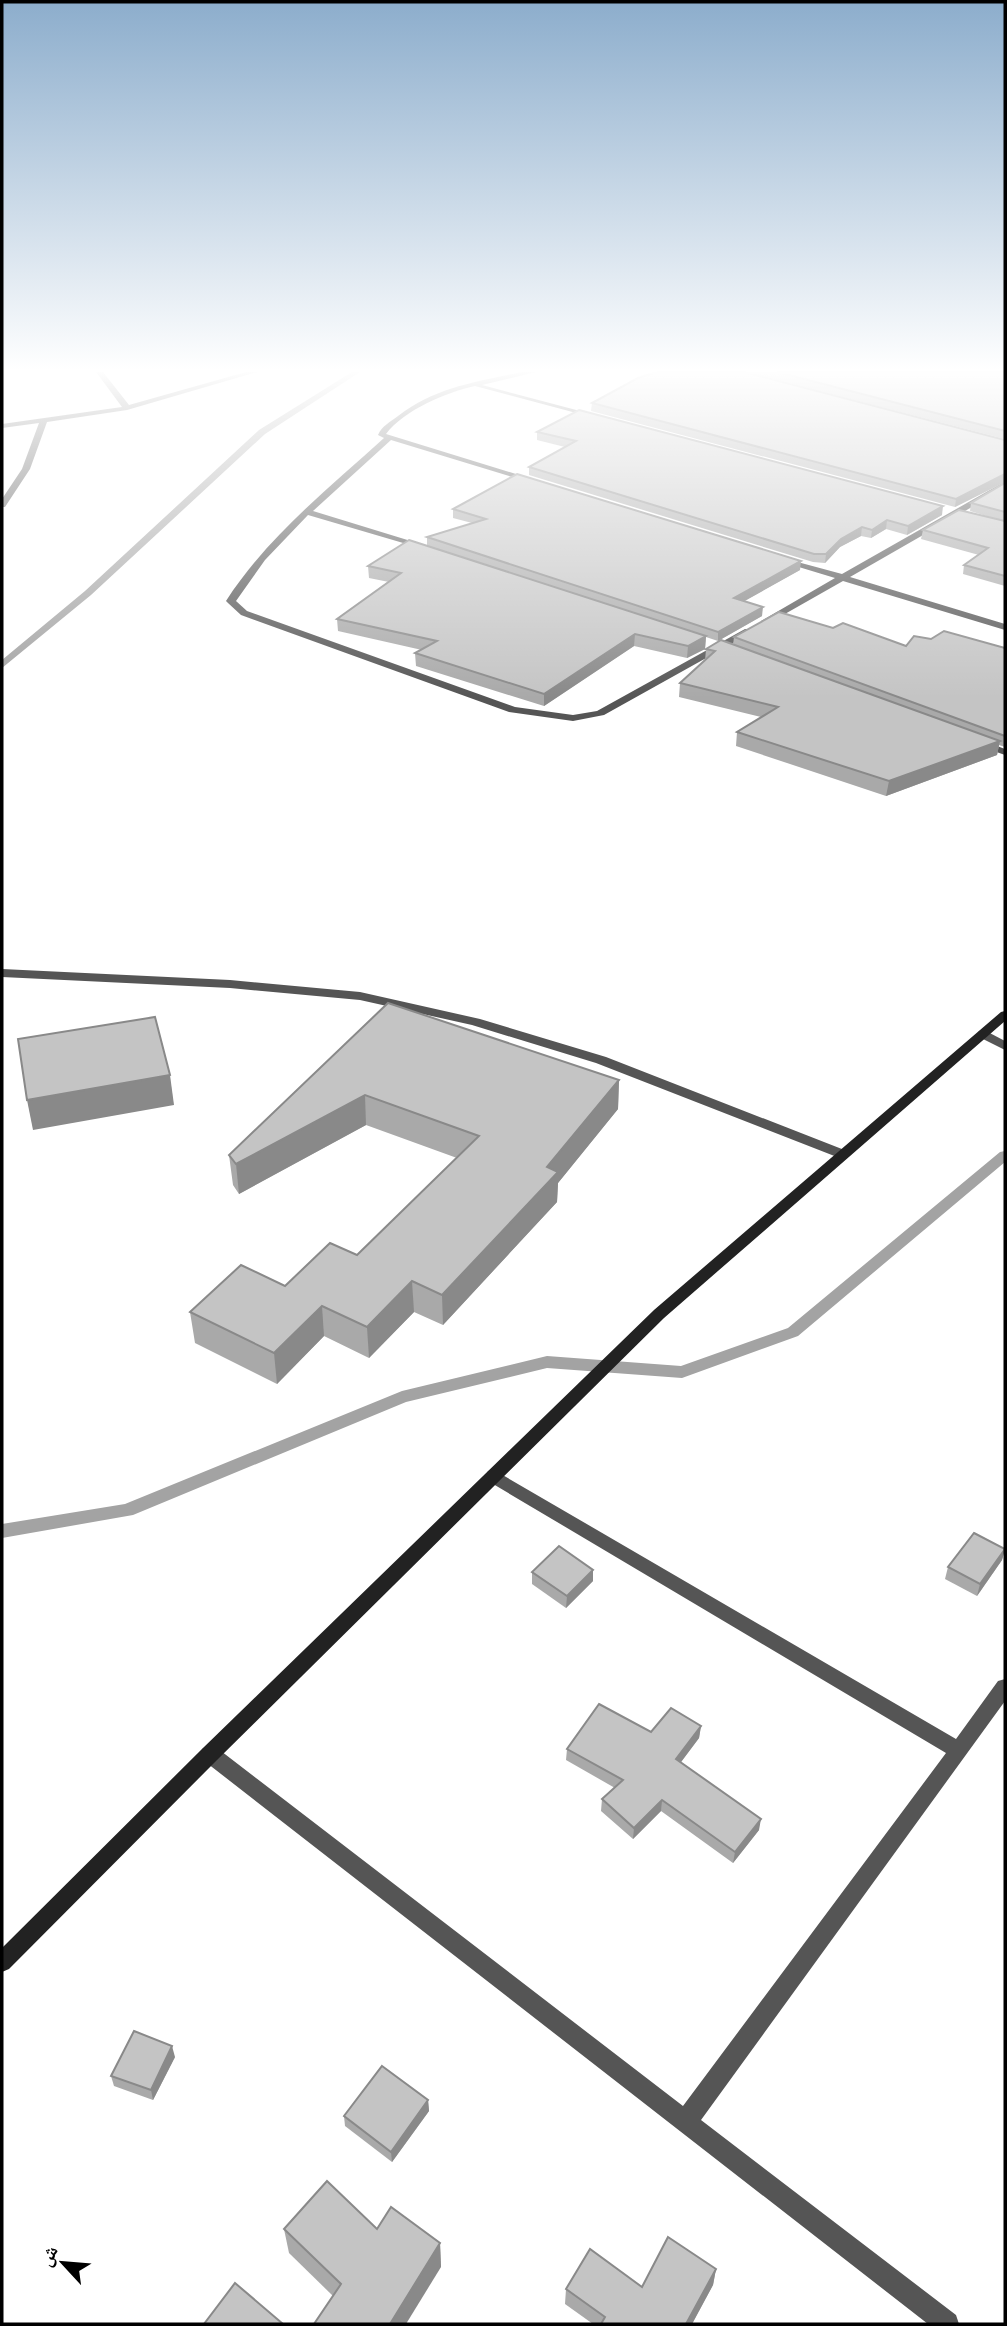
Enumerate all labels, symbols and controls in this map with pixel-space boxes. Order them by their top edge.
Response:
north arrow [28,2228,98,2298]
text: ش [34,2242,65,2271]

